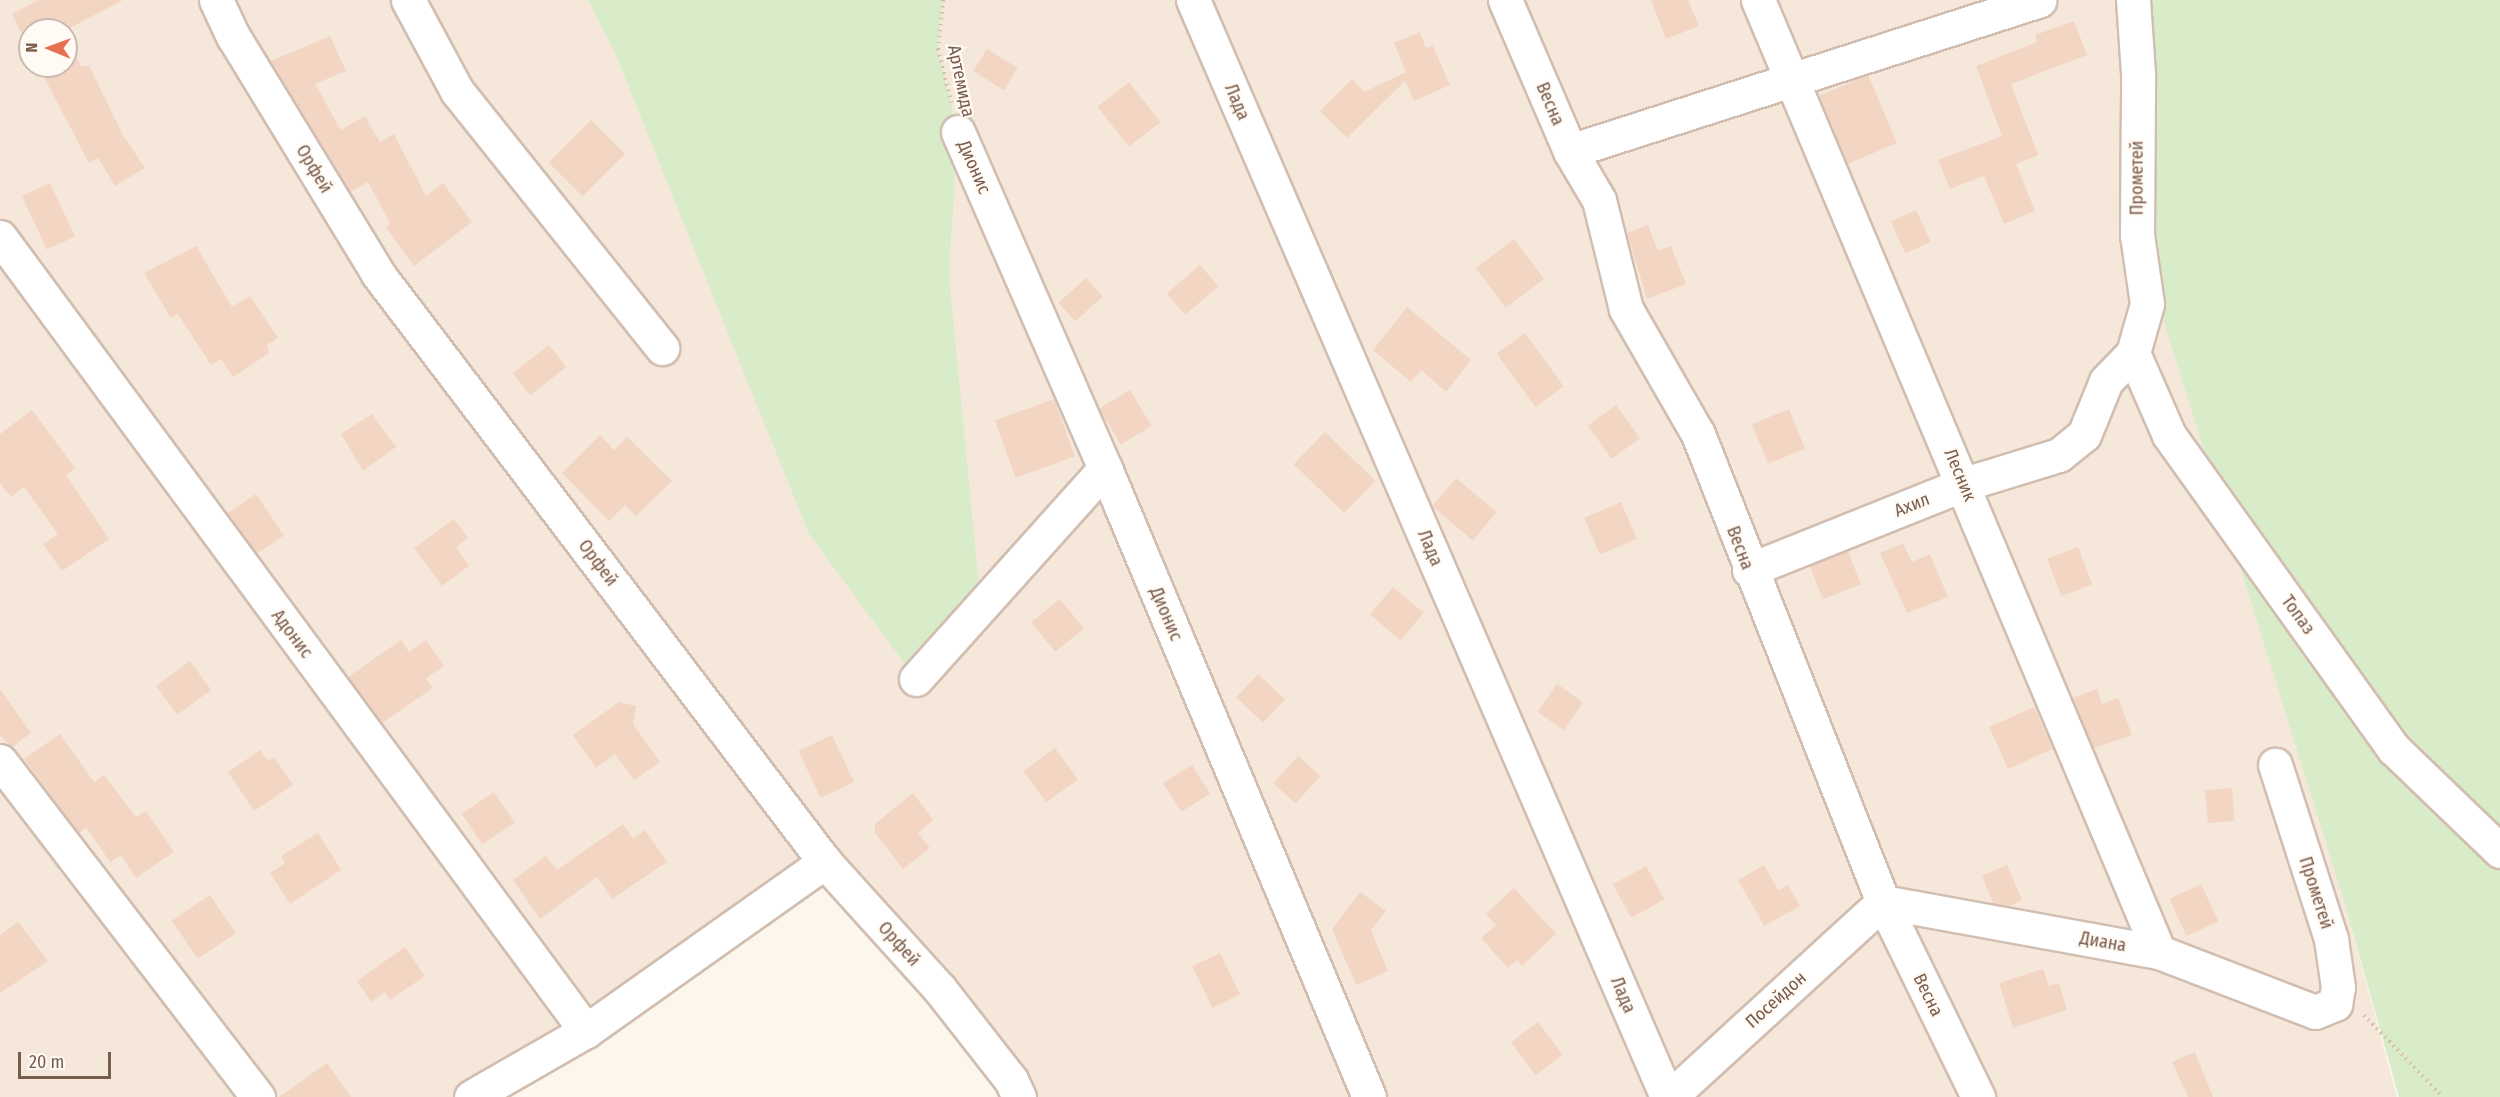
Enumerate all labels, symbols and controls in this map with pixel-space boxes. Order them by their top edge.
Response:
north arrow [18,18,78,78]
text: N [22,43,41,53]
street label: Артемида [943,43,979,119]
street label: Весна [1531,79,1569,129]
street label: Лада [1220,81,1254,123]
street label: Дионис [953,137,995,197]
street label: Орфей [291,141,337,197]
street label: Прометей [2126,141,2148,215]
street label: Лесник [1939,446,1981,504]
street label: Ахил [1891,488,1933,522]
street label: Весна [1722,523,1758,573]
street label: Лада [1413,527,1447,569]
street label: Орфей [574,535,622,591]
street label: Дионис [1145,584,1187,644]
street label: Топаз [2277,591,2319,639]
street label: Адонис [267,606,317,662]
street label: Прометей [2294,854,2338,932]
street label: Орфей [873,917,925,971]
street label: Диана [2078,927,2128,957]
street label: Посейдон [1741,967,1811,1033]
street label: Весна [1908,970,1948,1020]
street label: Лада [1606,974,1640,1016]
scale bar [21,1040,114,1078]
text: 20 m [29,1051,64,1073]

